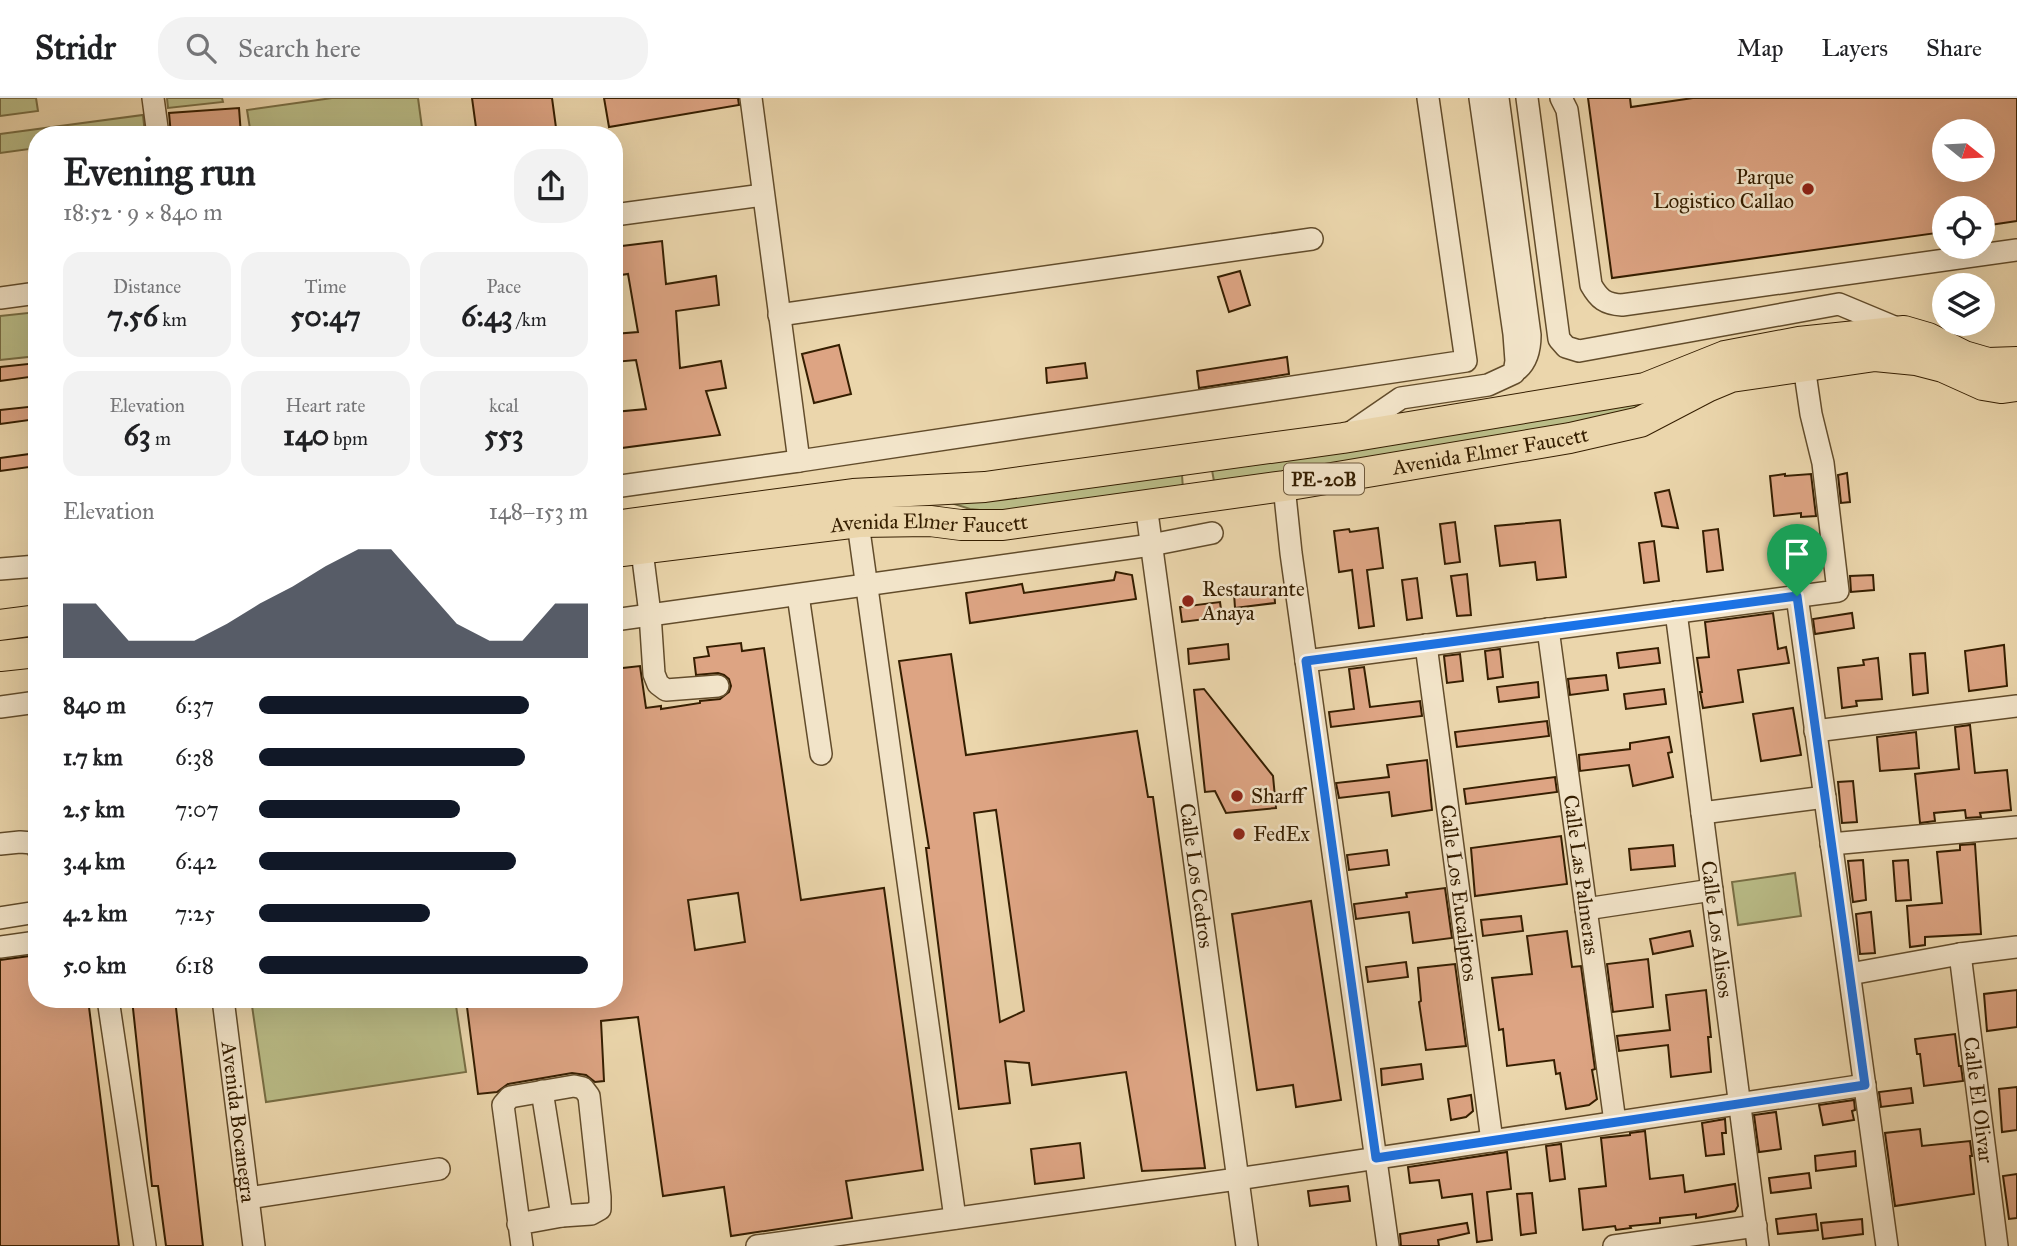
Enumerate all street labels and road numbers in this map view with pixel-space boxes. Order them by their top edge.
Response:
street label: Avenida Elmer Faucett [1389,421,1591,481]
road number: PE-20B [1284,464,1364,494]
street label: Avenida Elmer Faucett [828,507,1030,539]
street label: Calle Las Palmeras [1558,793,1605,956]
street label: Calle Los Cedros [1174,801,1219,950]
street label: Calle Los Eucaliptos [1434,803,1484,983]
street label: Calle Los Alisos [1695,859,1739,999]
street label: Calle El Olivar [1958,1035,1999,1165]
street label: Avenida Bocanegra [215,1039,261,1204]

